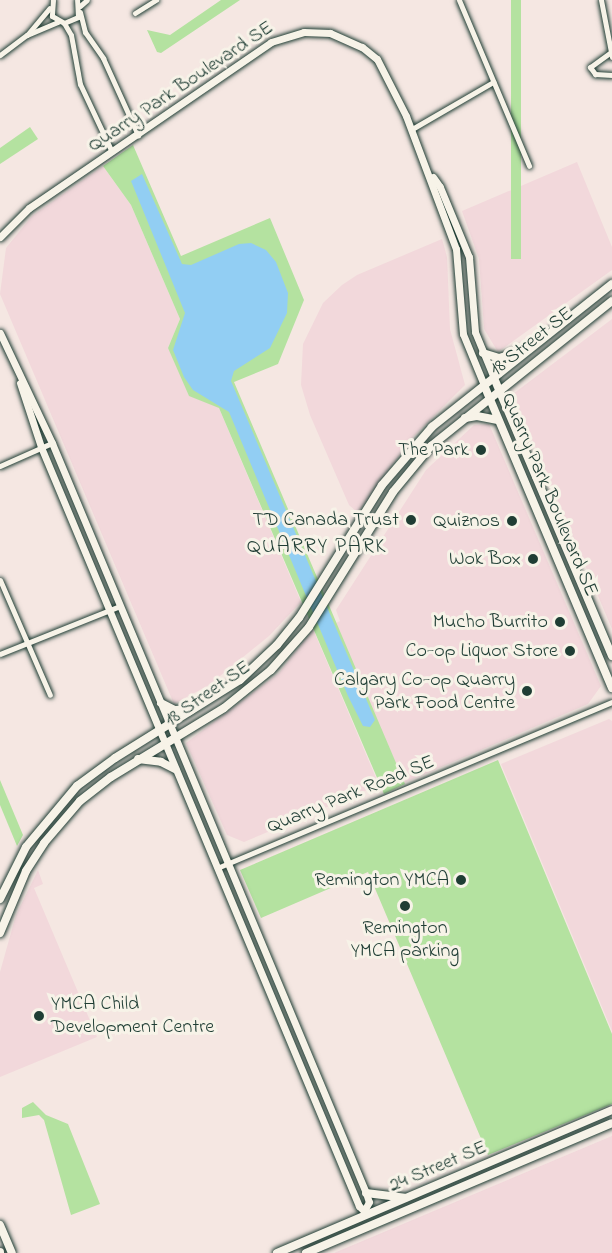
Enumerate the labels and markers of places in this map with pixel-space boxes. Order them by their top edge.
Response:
place label: The Park [398,438,469,462]
marker: The Park [474,443,488,457]
place label: TD Canada Trust [252,508,399,532]
place label: Quiznos [433,509,500,533]
marker: TD Canada Trust [404,513,418,527]
marker: Quiznos [505,514,519,528]
place label: Wok Box [449,547,521,571]
marker: Wok Box [526,552,540,566]
place label: Mucho Burrito [433,610,548,634]
marker: Mucho Burrito [553,615,567,629]
place label: Co-op Liquor Store [405,639,558,663]
marker: Co-op Liquor Store [563,644,577,658]
place label: Calgary Co-op Quarry Park Food Centre [334,668,515,715]
marker: Calgary Co-op Quarry Park Food Centre [520,684,534,698]
place label: Remington YMCA [314,868,449,892]
marker: Remington YMCA [454,873,468,887]
marker: Remington YMCA parking [398,899,412,913]
place label: Remington YMCA parking [351,916,459,963]
place label: YMCA Child Development Centre [51,993,214,1040]
marker: YMCA Child Development Centre [32,1009,46,1023]

